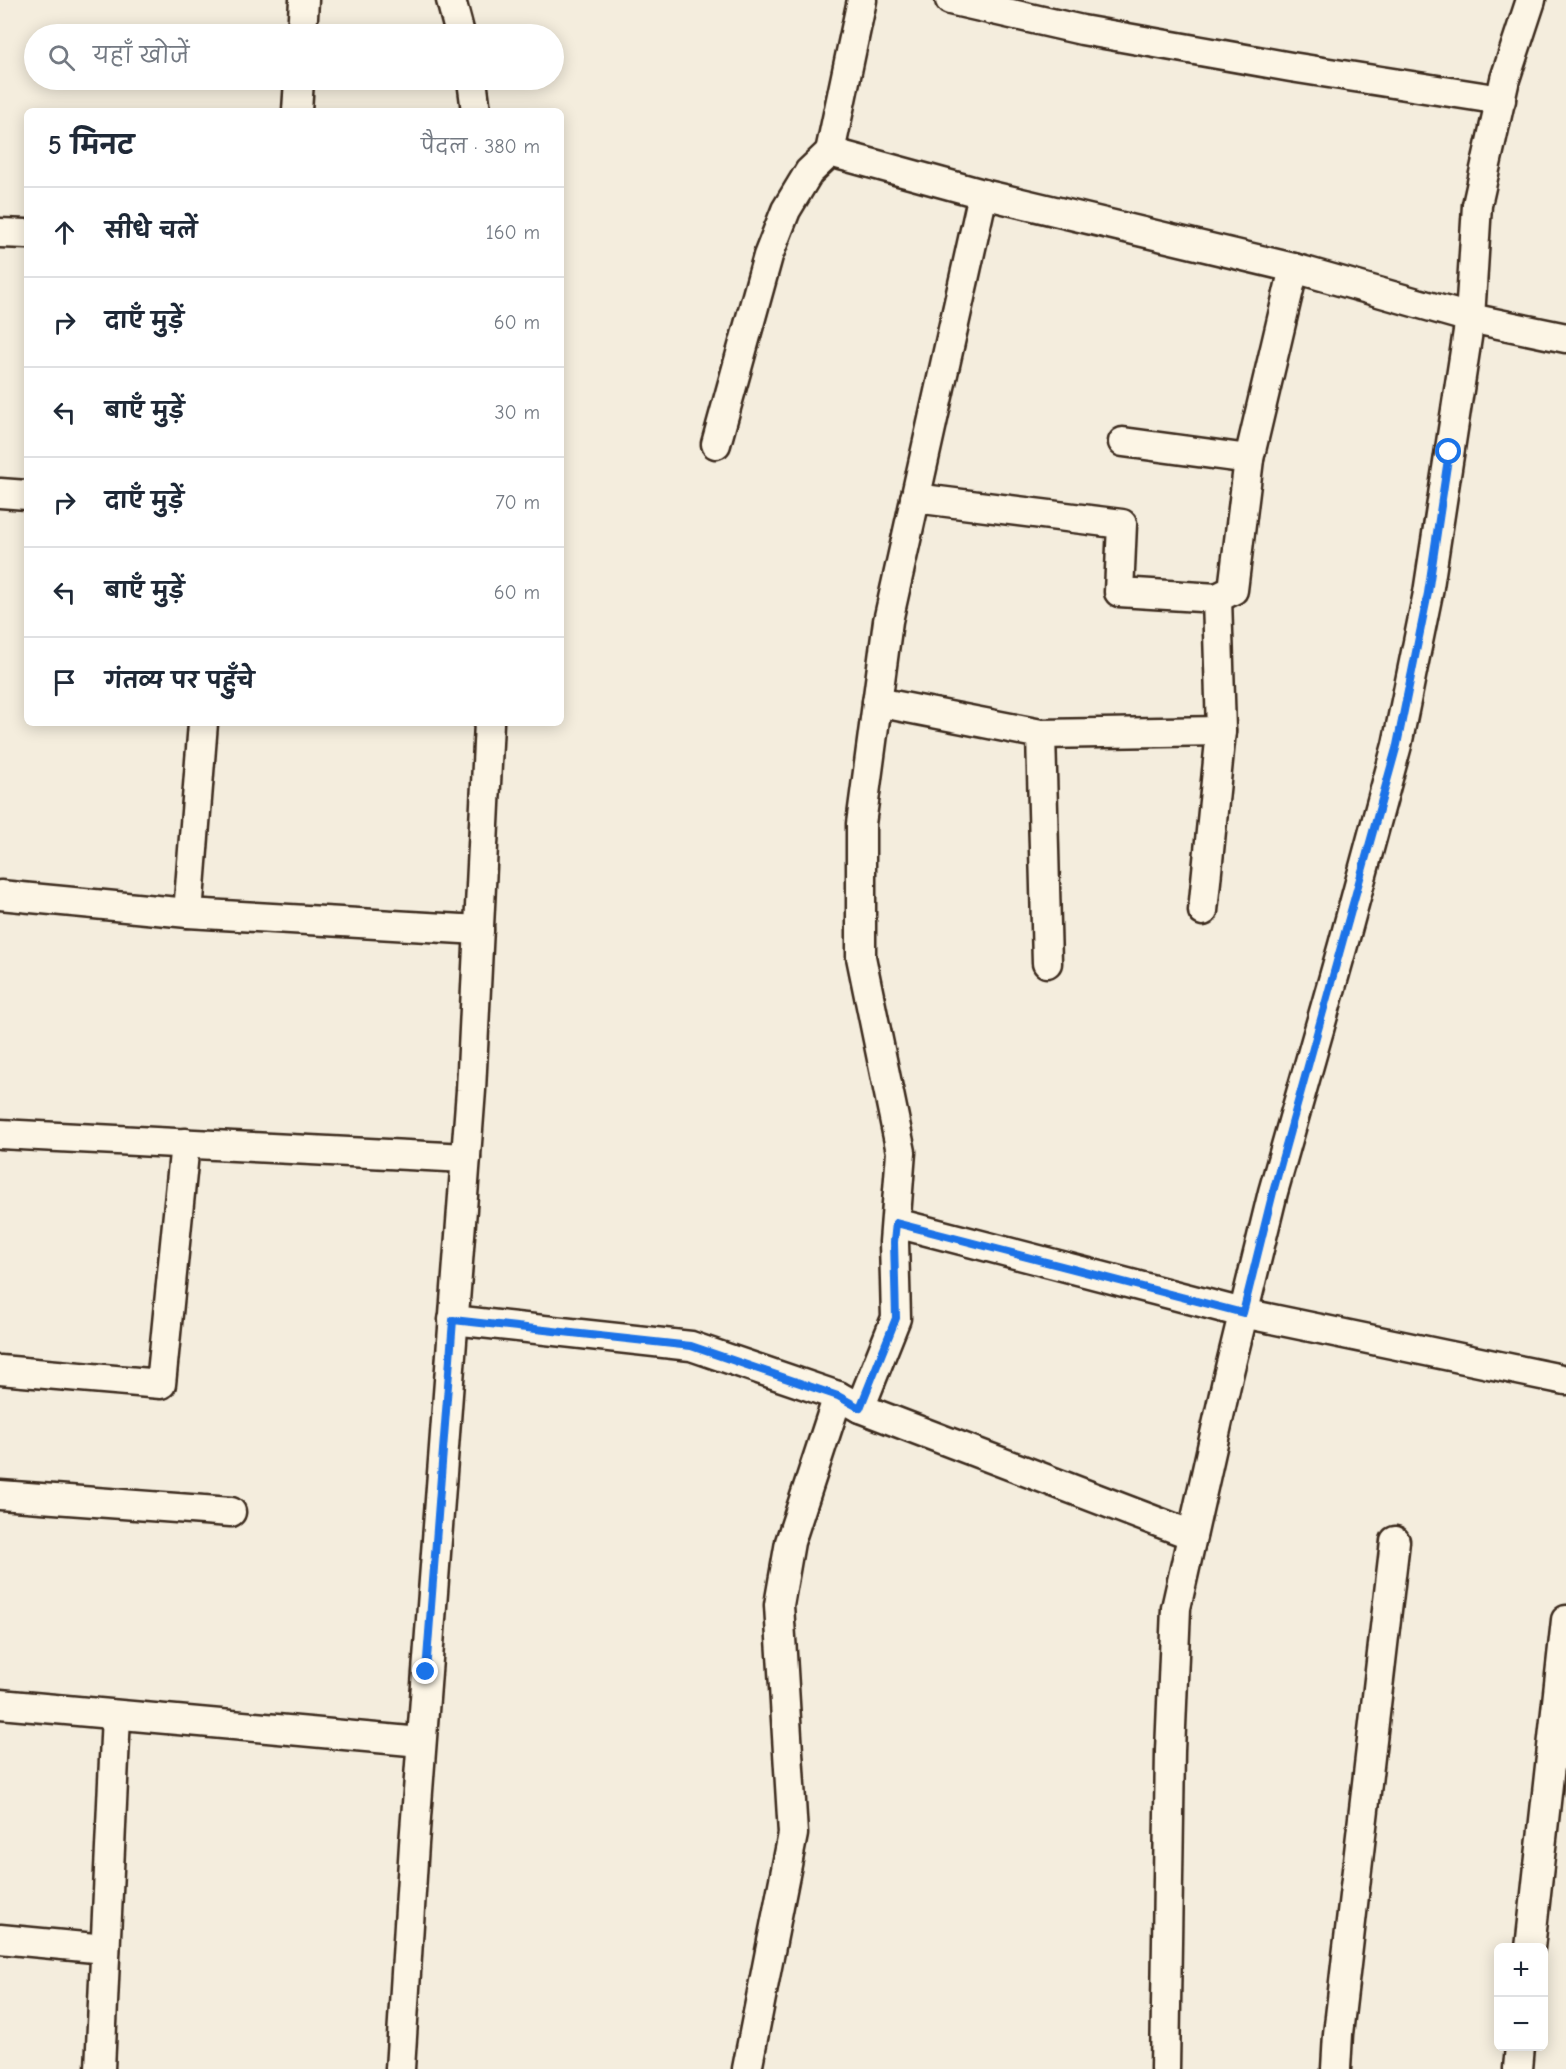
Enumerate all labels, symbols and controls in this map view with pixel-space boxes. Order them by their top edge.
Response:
search box [24,24,564,90]
icon: search [45,41,78,74]
text: यहाँ खोजें [93,43,189,69]
text: 5 मिनट [48,131,134,161]
text: पैदल · 380 m [421,135,540,158]
icon: ahead [48,216,81,249]
text: सीधे चलें [105,218,197,244]
text: 160 m [486,221,540,244]
icon: right [48,306,81,339]
text: दाएँ मुड़ें [105,308,184,334]
text: 60 m [494,311,540,334]
icon: left [48,396,81,429]
text: बाएँ मुड़ें [105,398,184,424]
text: 30 m [494,401,540,424]
route start [1435,438,1461,464]
icon: right [48,486,81,519]
text: दाएँ मुड़ें [105,488,184,514]
text: 70 m [495,491,540,514]
icon: left [48,576,81,609]
text: बाएँ मुड़ें [105,578,184,604]
text: 60 m [494,581,540,604]
icon: arrive [48,666,81,699]
text: गंतव्य पर पहुँचे [105,668,254,694]
route end [412,1658,438,1684]
map controls [1494,1943,1548,2051]
button: + [1494,1943,1548,1997]
button: − [1494,1997,1548,2051]

